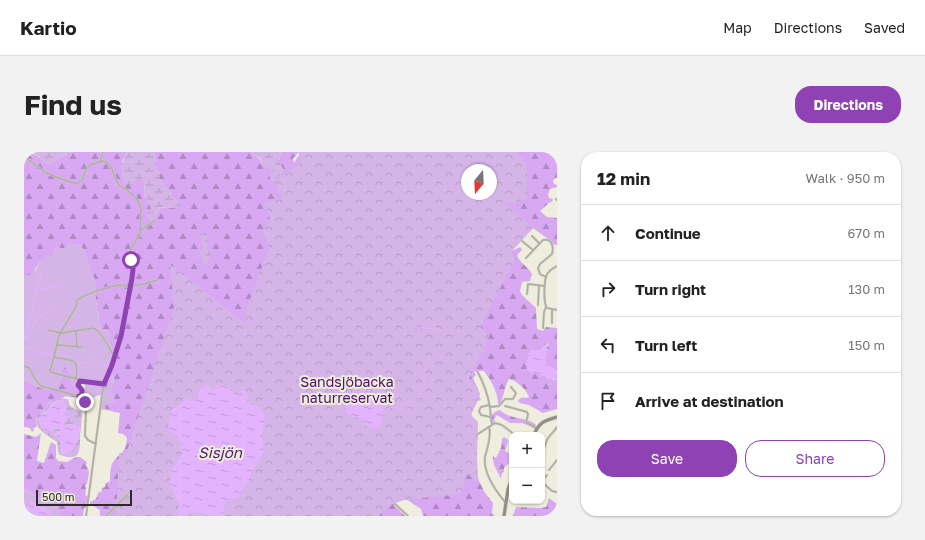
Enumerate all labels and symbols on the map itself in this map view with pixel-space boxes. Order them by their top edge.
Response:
north arrow [461,164,497,200]
route start [122,251,140,269]
park label: Sandsjöbacka naturreservat [300,373,394,406]
route end [76,393,94,411]
water label: Sisjön [198,443,243,462]
scale bar [36,488,132,507]

